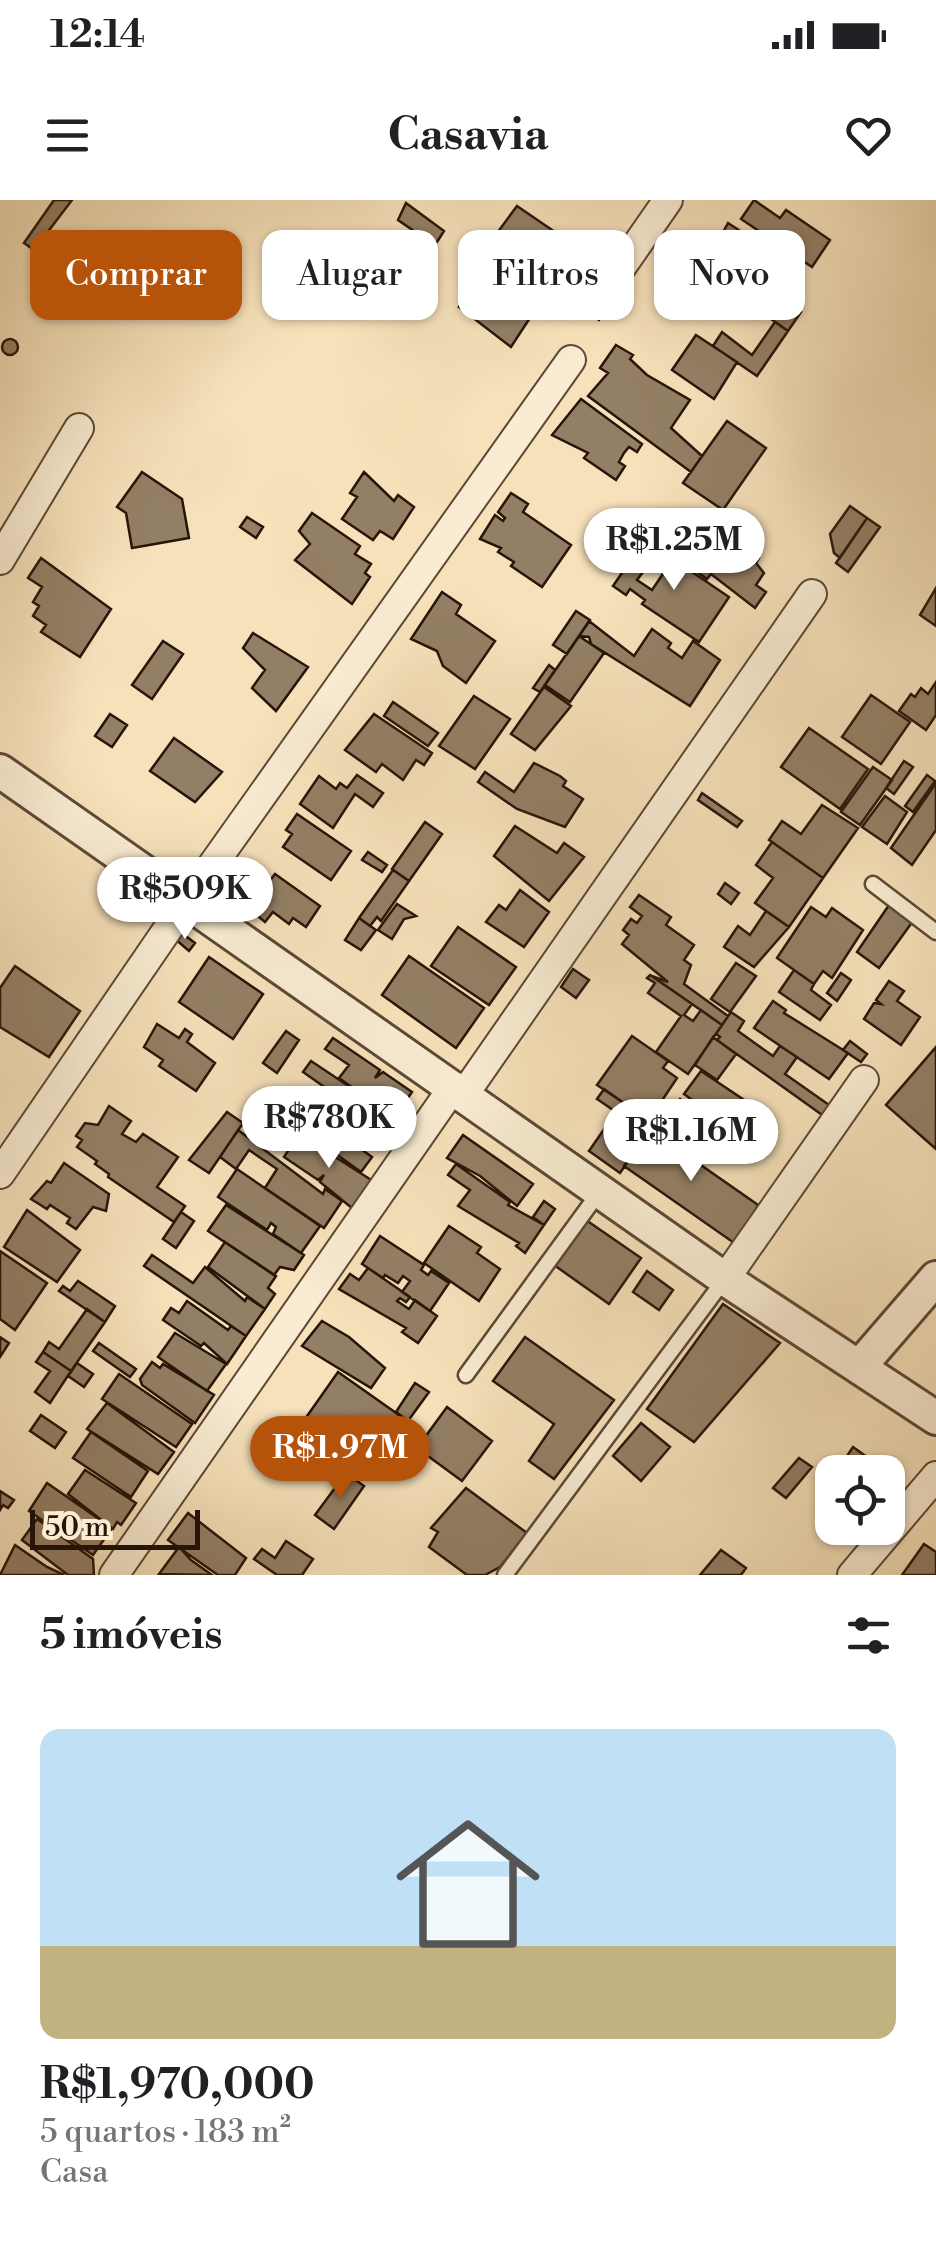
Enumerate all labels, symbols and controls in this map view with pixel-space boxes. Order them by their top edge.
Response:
text: 12:14 [50,12,145,59]
text: Casavia [388,107,548,164]
icon: menu [40,108,95,163]
icon: heart [841,108,896,163]
chip: Comprar [30,230,242,320]
chip: Alugar [262,230,438,320]
chip: Filtros [458,230,634,320]
chip: Novo [654,230,805,320]
pin: R$1.25M [582,508,766,593]
text: R$1.25M [606,520,742,560]
pin: R$509K [104,857,266,942]
text: R$509K [119,869,251,909]
pin: R$780K [248,1086,410,1171]
text: R$780K [264,1098,394,1138]
pin: R$1.16M [599,1099,783,1184]
text: R$1.16M [625,1111,757,1151]
pin: R$1.97M [248,1416,432,1501]
text: R$1.97M [272,1428,408,1468]
map controls [815,1455,905,1545]
button: locate [815,1455,905,1545]
scale bar [30,1505,200,1550]
text: 50 m [45,1510,109,1545]
icon: filters [841,1608,896,1663]
text: 5 imóveis [40,1609,223,1662]
icon: home [378,1794,558,1974]
text: R$1,970,000 [40,2059,315,2112]
text: 5 quartos · 183 m² [40,2112,291,2152]
text: Casa [40,2152,108,2192]

